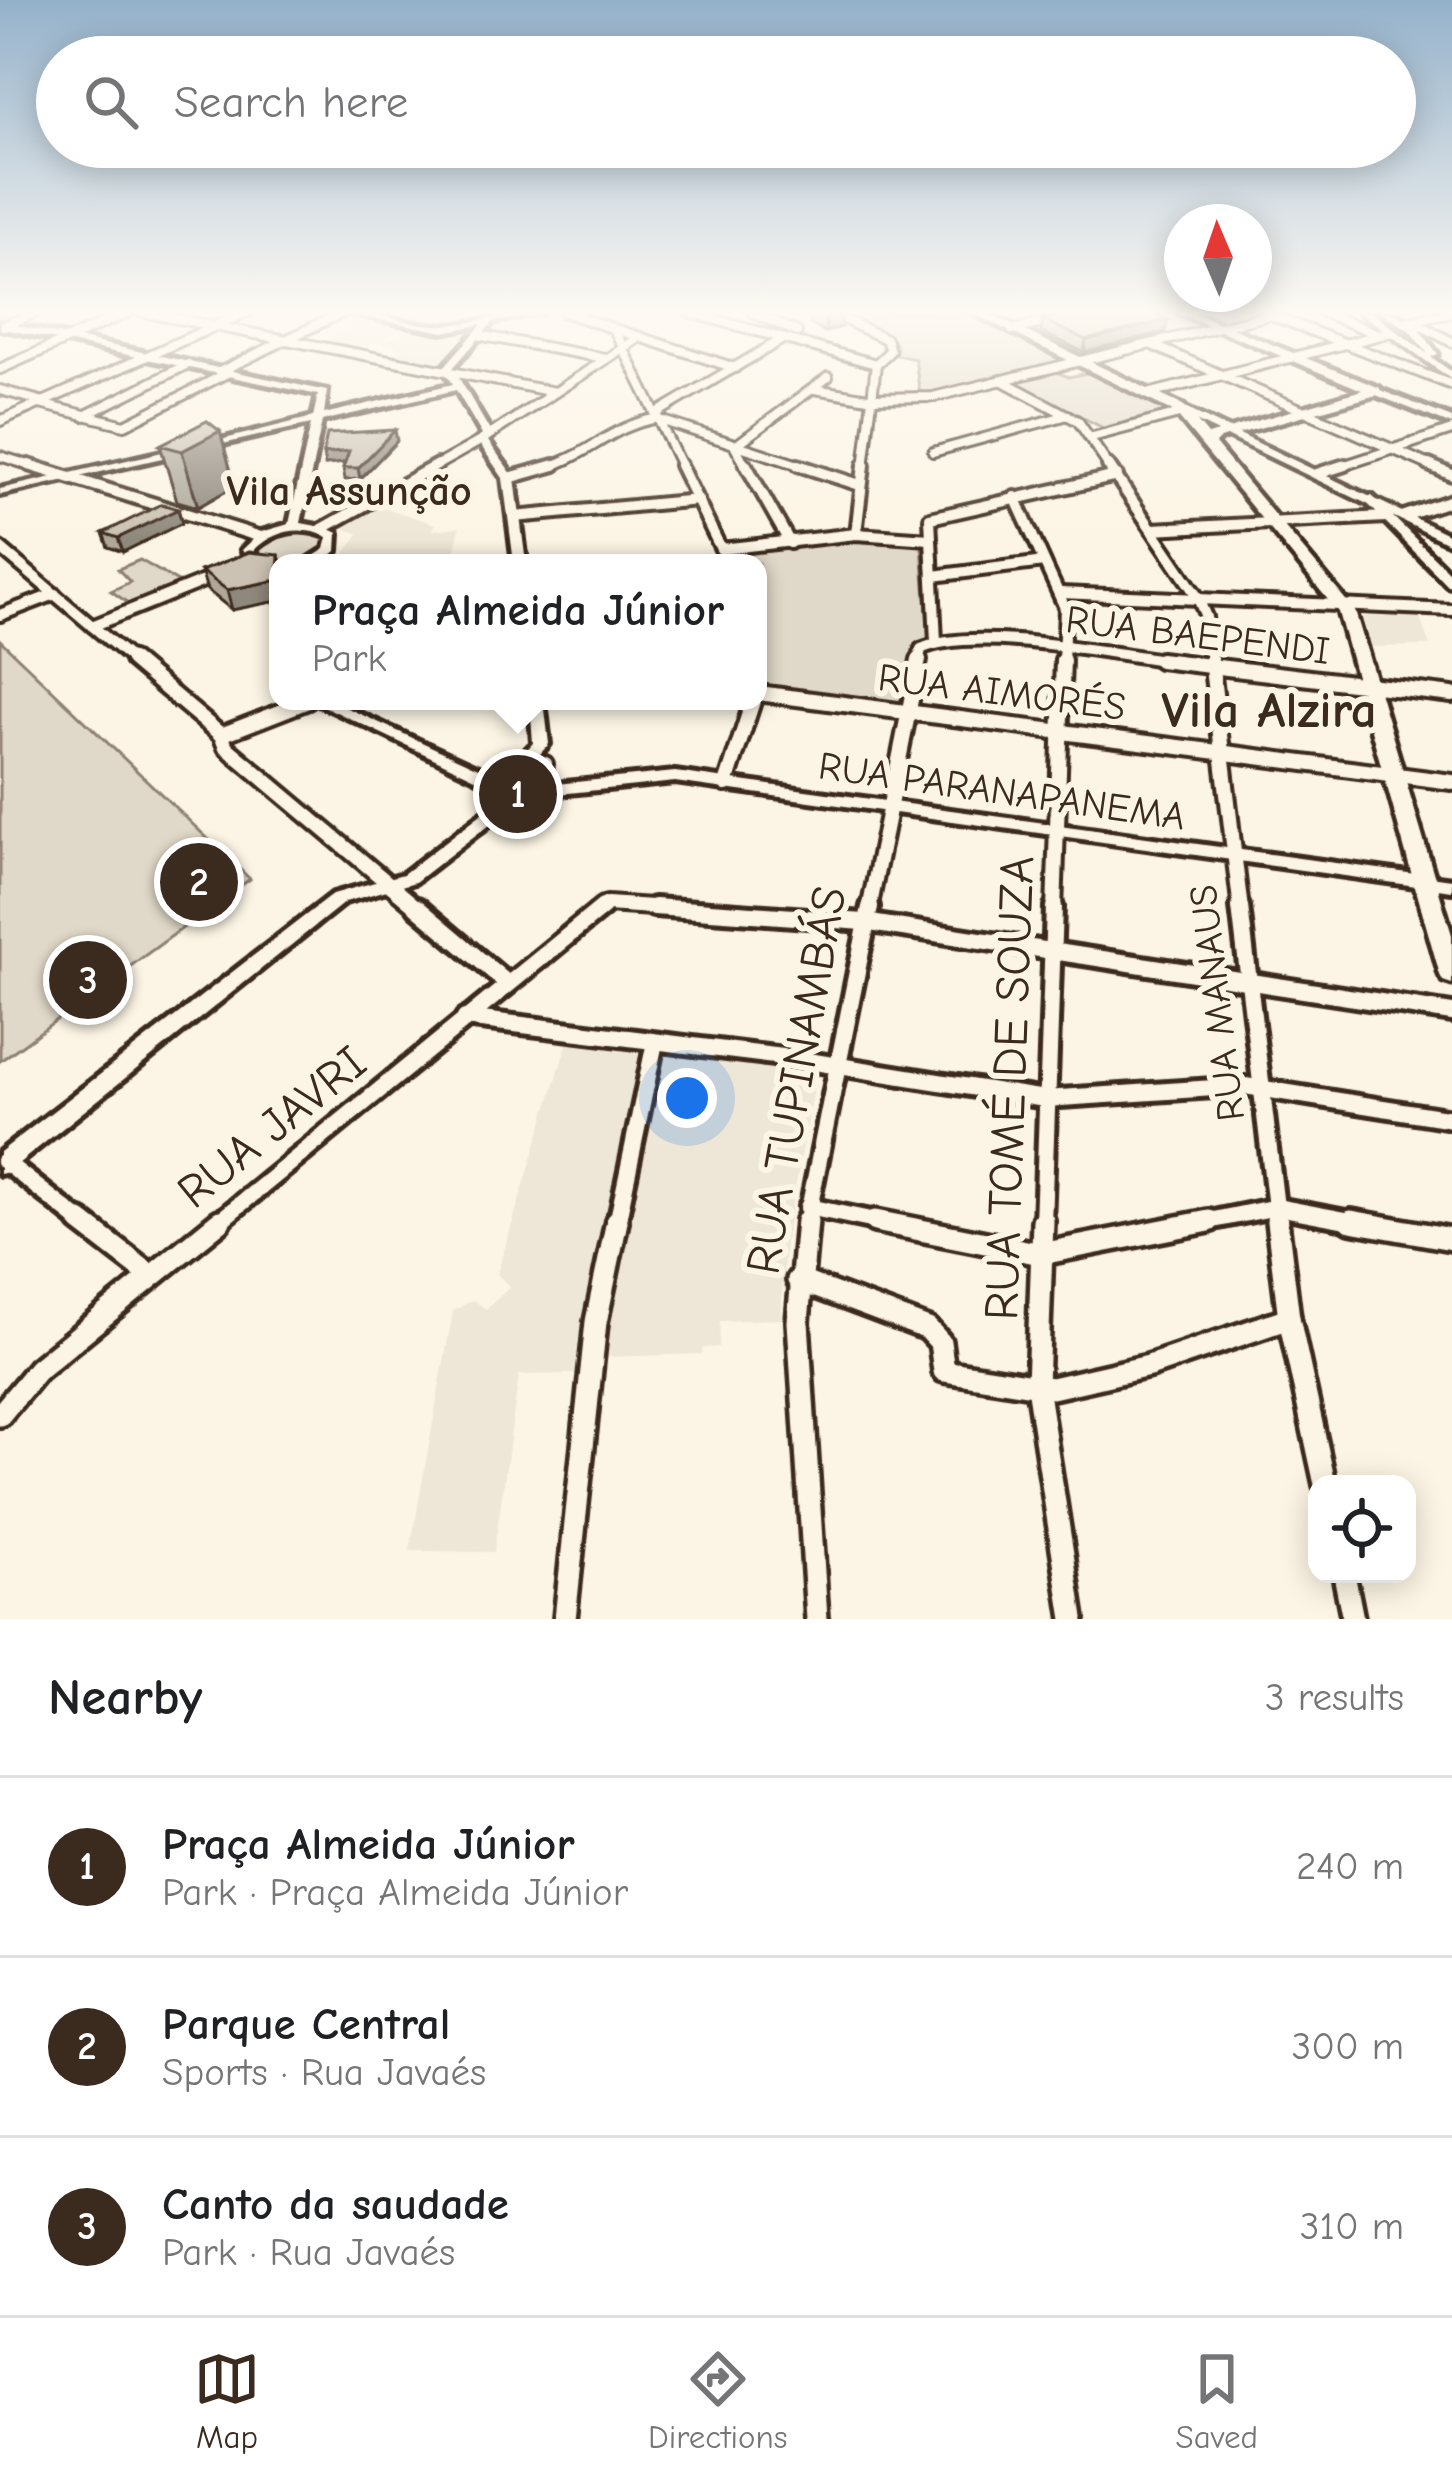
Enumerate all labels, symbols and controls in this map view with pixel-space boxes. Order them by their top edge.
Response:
search box [36,36,1416,168]
icon: search [78,69,144,135]
text: Search here [174,76,408,128]
north arrow [1164,204,1272,312]
district label: Vila Assunção [226,467,472,516]
popup [269,554,767,710]
text: Praça Almeida Júnior [312,584,724,636]
street label: RUA BAEPENDI [1063,597,1332,674]
text: Park [312,636,386,681]
street label: RUA AIMORÉS [875,655,1128,730]
district label: Vila Alzira [1161,681,1377,740]
street label: RUA PARANAPANEMA [815,743,1188,840]
pin: 1 [479,749,557,839]
pin: 2 [160,837,238,927]
street label: RUA TOMÉ DE SOUZA [973,855,1045,1321]
street label: RUA TUPINAMBÁS [734,882,858,1278]
street label: RUA MANAUS [1181,882,1254,1123]
pin: 3 [49,935,127,1025]
street label: RUA JAVRI [167,1035,377,1220]
your location [657,1068,717,1128]
map controls [1308,1475,1416,1583]
button: locate [1308,1475,1416,1583]
text: Nearby [48,1668,202,1727]
text: 3 results [1265,1675,1404,1720]
text: Praça Almeida Júnior [162,1818,575,1870]
text: 1 [79,1844,95,1889]
text: 240 m [1296,1844,1404,1889]
text: Park · Praça Almeida Júnior [162,1870,628,1915]
text: Parque Central [162,1998,450,2050]
text: 2 [77,2024,97,2069]
text: 300 m [1291,2024,1404,2069]
text: Sports · Rua Javaés [162,2050,486,2095]
text: Canto da saudade [162,2178,509,2230]
text: 3 [77,2204,97,2249]
text: 310 m [1300,2204,1404,2249]
text: Park · Rua Javaés [162,2230,455,2275]
tab: Map [194,2346,260,2456]
tab: Directions [648,2346,788,2456]
tab: Saved [1176,2346,1258,2456]

